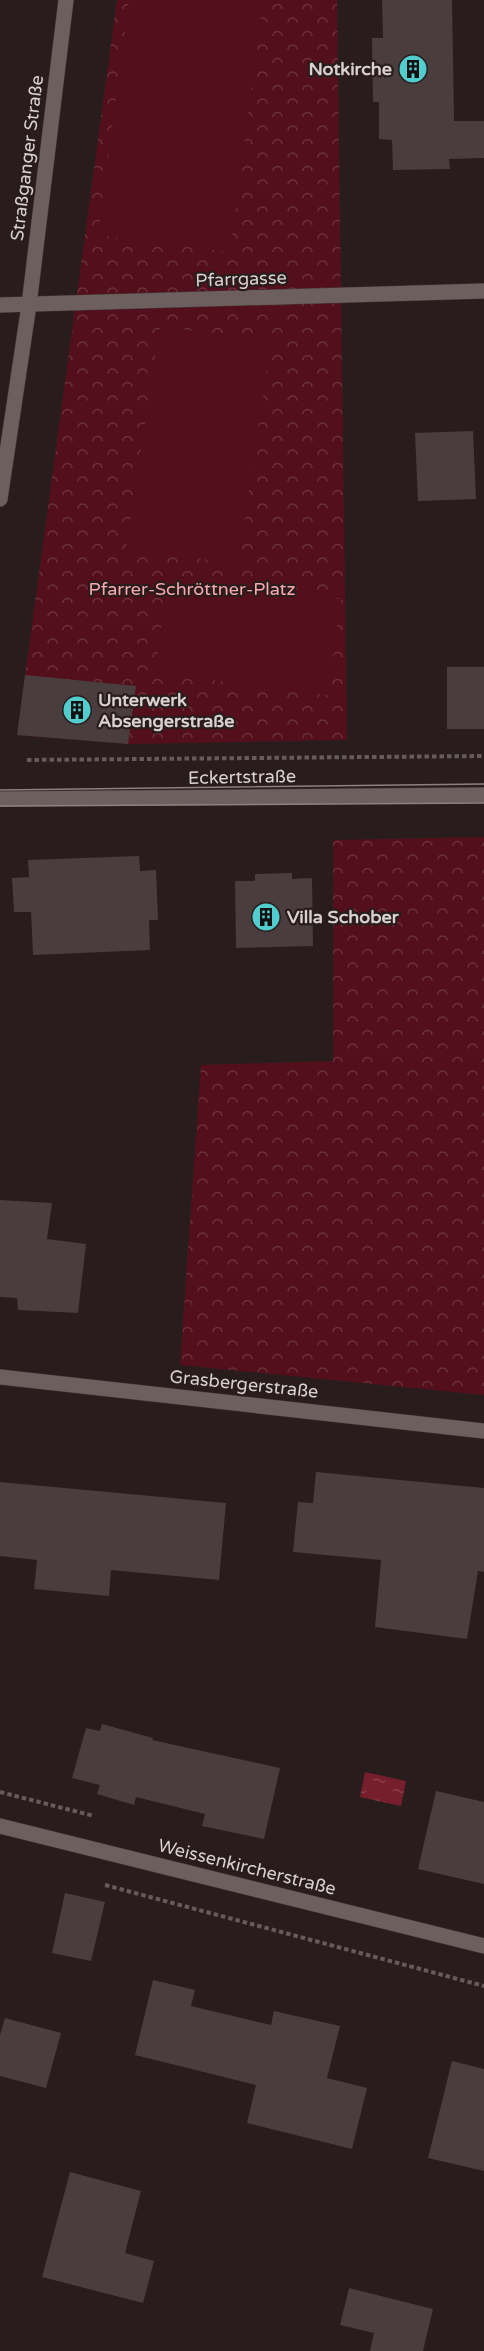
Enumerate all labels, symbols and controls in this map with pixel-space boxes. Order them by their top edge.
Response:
building icon: Notkirche [397,53,429,85]
place label: Notkirche [308,58,392,80]
street label: Straßganger Straße [6,74,48,242]
street label: Pfarrgasse [195,266,287,292]
park label: Pfarrer-Schröttner-Platz [89,578,295,600]
place label: Unterwerk Absengerstraße [98,689,235,732]
building icon: Unterwerk Absengerstraße [61,694,93,726]
street label: Eckertstraße [188,765,296,789]
building icon: Villa Schober [250,901,282,933]
place label: Villa Schober [287,906,400,928]
street label: Grasbergerstraße [169,1365,319,1403]
street label: Weissenkircherstraße [156,1834,338,1900]

